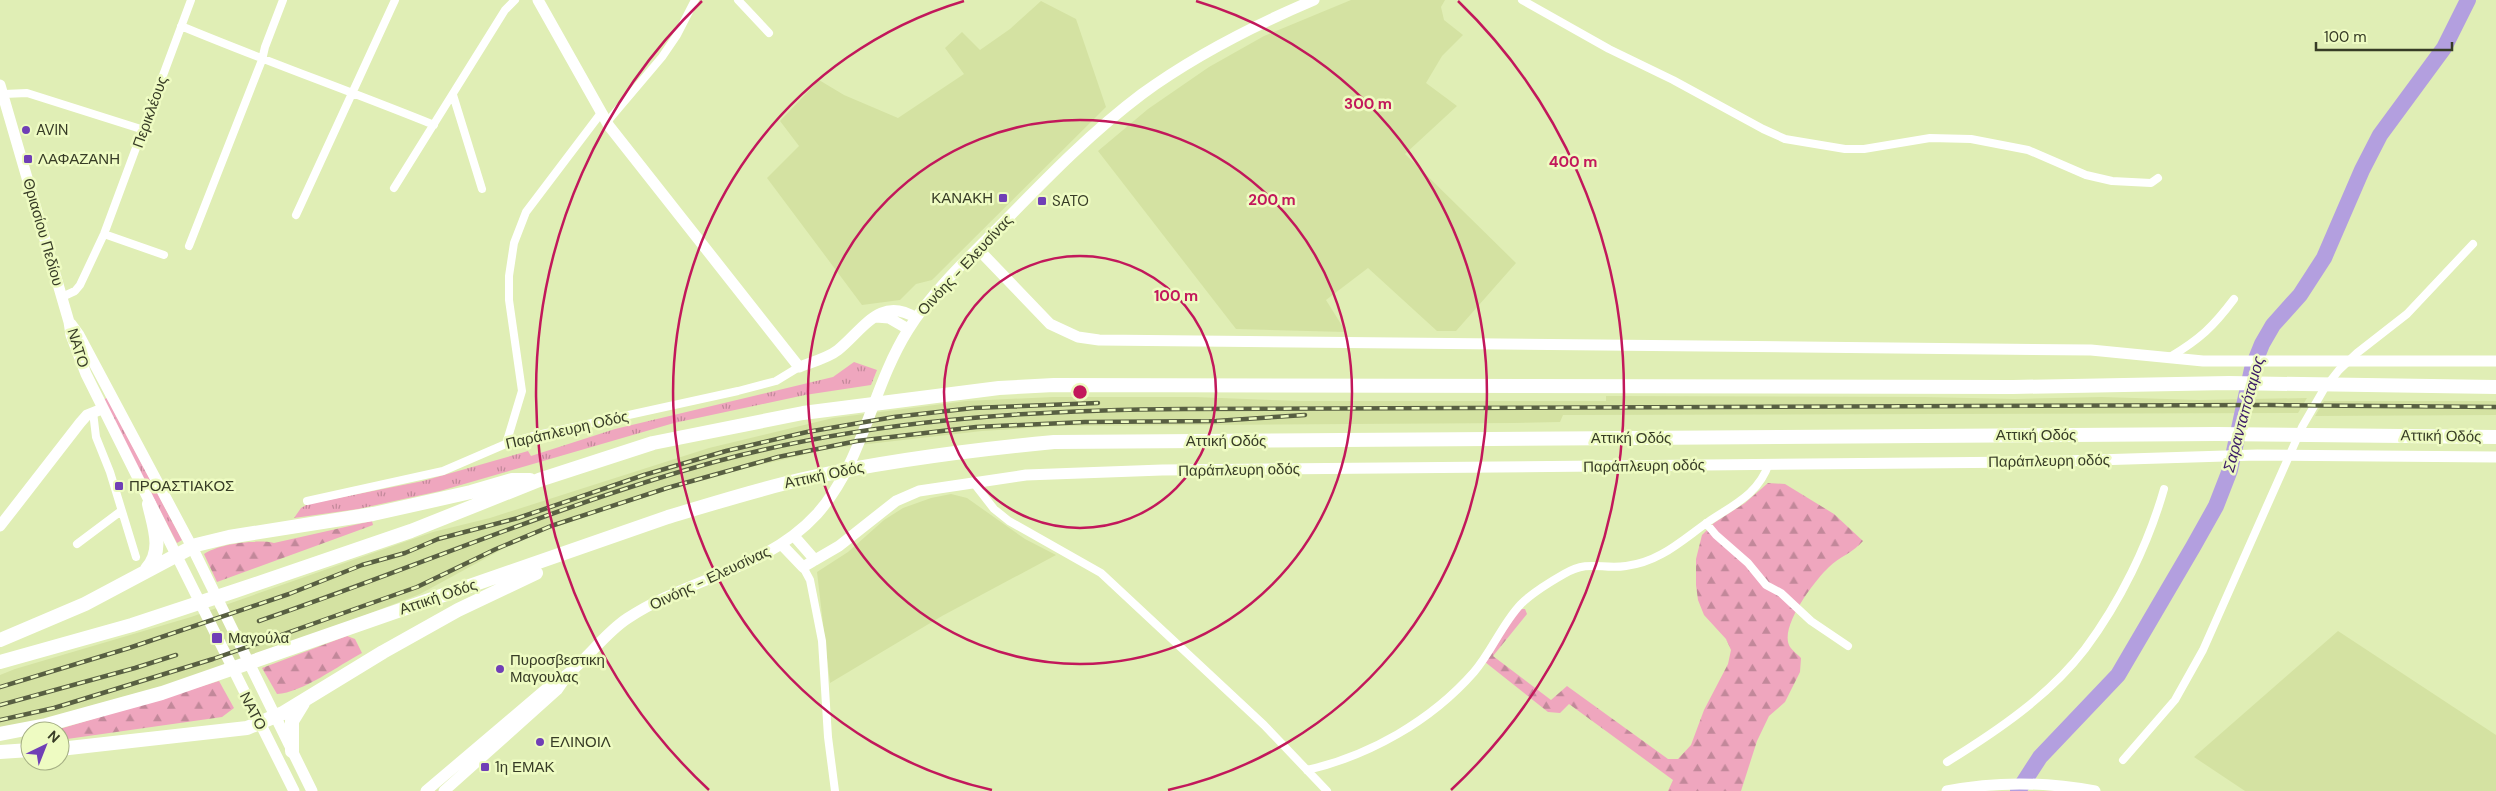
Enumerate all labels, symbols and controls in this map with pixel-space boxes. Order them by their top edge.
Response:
scale bar [2316,20,2452,52]
text: 100 m [2324,27,2367,47]
street label: Περικλέους [128,73,172,151]
text: 300 m [1344,94,1392,114]
place label: AVIN [36,120,68,140]
marker: AVIN [20,124,32,136]
place label: ΛΑΦΑΖΑΝΗ [38,149,120,169]
text: 400 m [1549,152,1597,172]
marker: ΛΑΦΑΖΑΝΗ [22,153,34,165]
street label: Θριασίου Πεδίου [18,176,68,288]
place label: ΚΑΝΑΚΗ [931,188,993,208]
text: 200 m [1248,190,1296,210]
place label: SATO [1052,191,1089,211]
marker: ΚΑΝΑΚΗ [997,192,1009,204]
marker: SATO [1036,195,1048,207]
street label: Οινόης - Ελευσίνας [913,210,1017,320]
text: 100 m [1154,286,1198,306]
street label: ΝΑΤΟ [63,326,93,370]
water label: Σαρανταπόταμος [2218,354,2269,475]
centre of rings [1071,383,1089,401]
street label: Παράπλευρη Οδός [504,406,630,454]
street label: Αττική Οδός [1996,425,2076,445]
street label: Αττική Οδός [2401,425,2481,447]
street label: Αττική Οδός [1591,428,1671,448]
street label: Αττική Οδός [1186,431,1266,451]
street label: Παράπλευρη οδός [1988,450,2110,472]
street label: Παράπλευρη οδός [1583,455,1705,477]
street label: Αττική Οδός [782,457,866,493]
street label: Παράπλευρη οδός [1178,459,1300,481]
place label: ΠΡΟΑΣΤΙΑΚΟΣ [129,476,234,496]
marker: ΠΡΟΑΣΤΙΑΚΟΣ [113,480,125,492]
street label: Οινόης - Ελευσίνας [646,541,774,615]
street label: Αττική Οδός [397,574,479,620]
place label: Μαγούλα [228,628,289,648]
marker: Μαγούλα [210,631,224,645]
place label: Πυροσβεστικη Μαγουλας [510,650,605,687]
marker: Πυροσβεστικη Μαγουλας [494,663,506,675]
street label: ΝΑΤΟ [235,689,271,733]
north arrow [20,721,70,771]
text: N [44,726,64,747]
place label: ΕΛΙΝΟΙΛ [550,732,611,752]
marker: ΕΛΙΝΟΙΛ [534,736,546,748]
place label: 1η ΕΜΑΚ [495,757,555,777]
marker: 1η ΕΜΑΚ [479,761,491,773]

